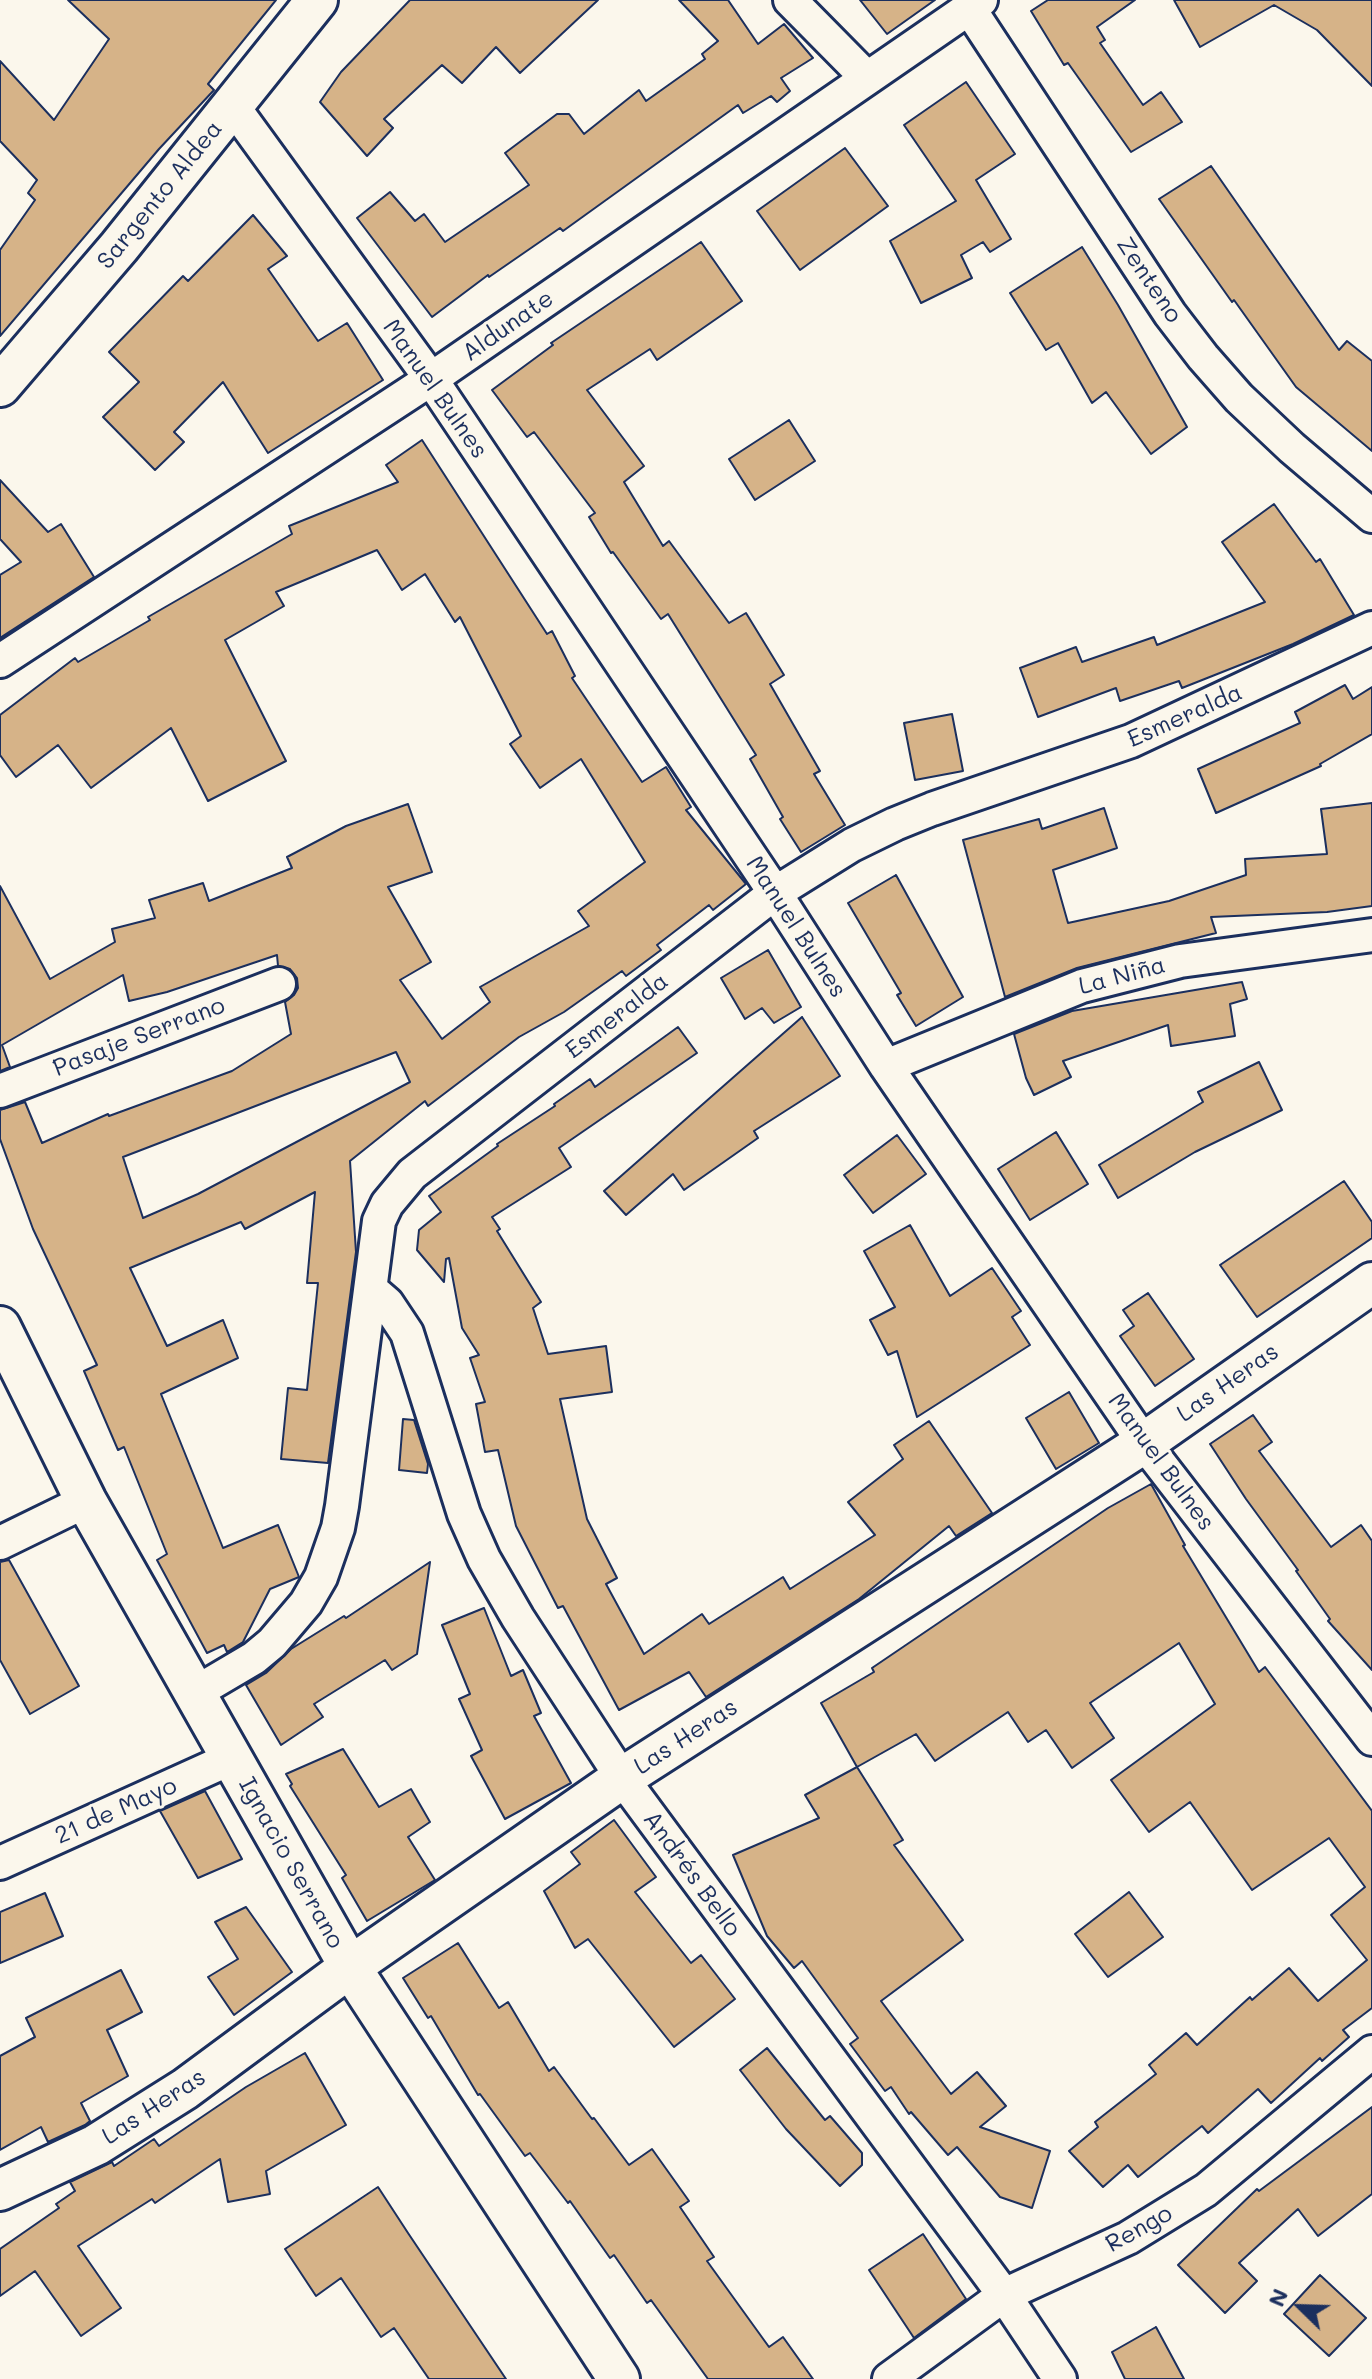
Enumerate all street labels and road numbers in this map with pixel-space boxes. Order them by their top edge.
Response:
street label: Sargento Aldea [91,115,229,275]
street label: Zenteno [1110,232,1188,328]
street label: Aldunate [457,284,559,368]
street label: Manuel Bulnes [376,314,494,464]
street label: Esmeralda [1123,678,1247,754]
street label: Manuel Bulnes [740,851,852,1003]
street label: La Niña [1076,951,1168,1001]
street label: Esmeralda [560,967,674,1065]
street label: Pasaje Serrano [49,991,229,1083]
street label: Las Heras [1172,1337,1284,1429]
street label: Manuel Bulnes [1101,1388,1221,1536]
street label: Las Heras [629,1693,743,1781]
street label: 21 de Mayo [51,1771,181,1851]
street label: Ignacio Serrano [232,1772,350,1954]
street label: Andrés Bello [637,1806,747,1942]
street label: Las Heras [97,2063,211,2151]
street label: Rengo [1101,2199,1177,2259]

